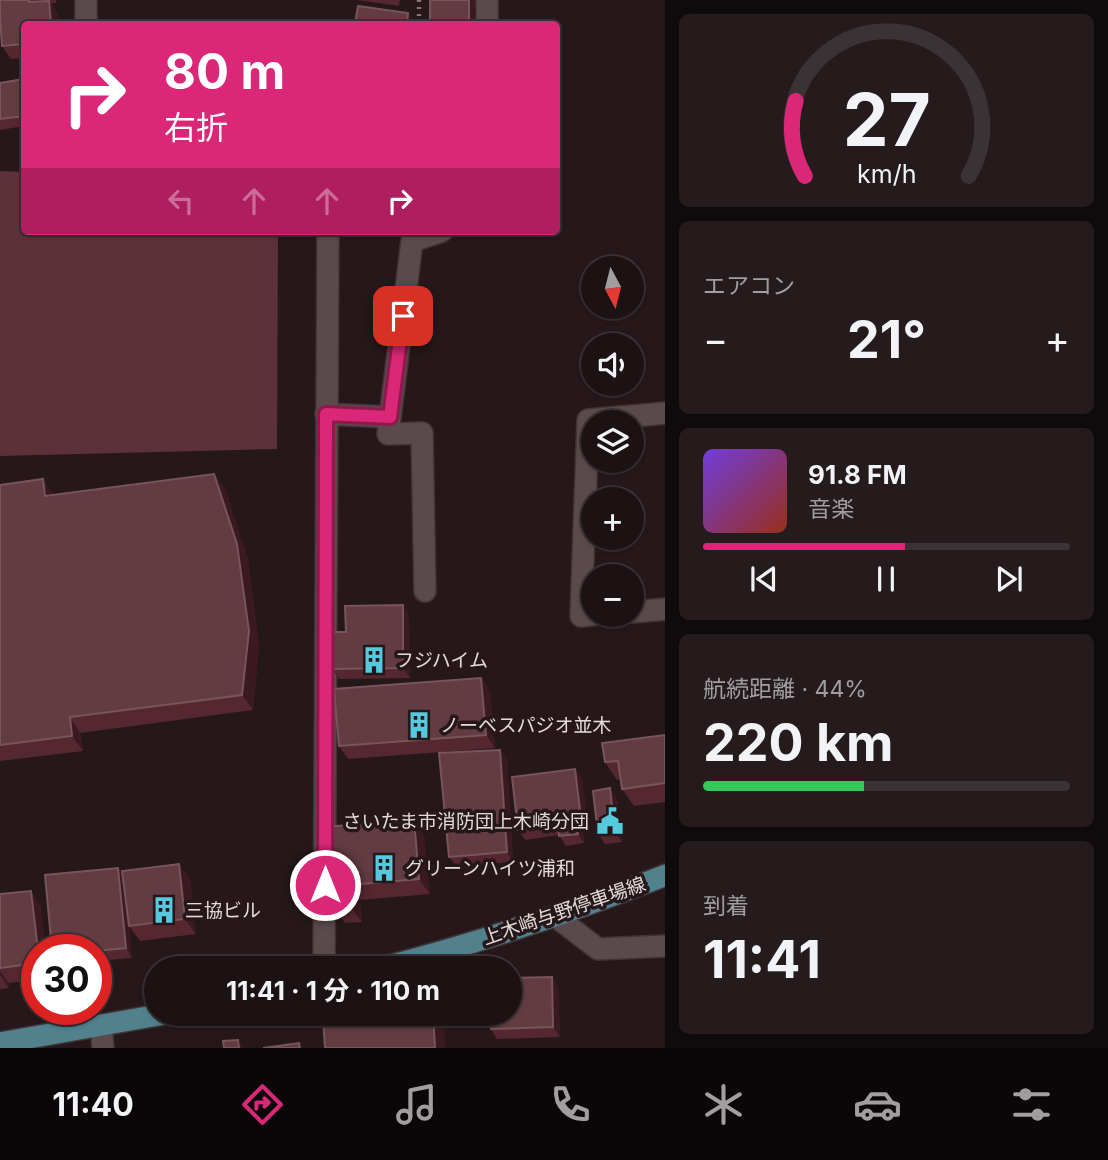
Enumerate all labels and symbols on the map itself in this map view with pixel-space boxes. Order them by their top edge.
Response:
north arrow [581,256,644,318]
pin [373,286,433,346]
building icon: フジハイム [359,645,389,675]
place label: フジハイム [395,649,488,672]
building icon: ノーベスパジオ並木 [404,710,434,740]
place label: ノーベスパジオ並木 [440,714,611,737]
public building icon: さいたま市消防団上木崎分団 [595,806,625,836]
place label: さいたま市消防団上木崎分団 [343,810,589,833]
position arrow [288,848,362,922]
building icon: グリーンハイツ浦和 [369,853,399,883]
place label: グリーンハイツ浦和 [405,857,575,880]
street label: 上木崎与野停車場線 [479,872,649,950]
building icon: 三協ビル [149,895,179,925]
place label: 三協ビル [185,899,261,922]
speed limit sign: 30 [21,934,112,1025]

